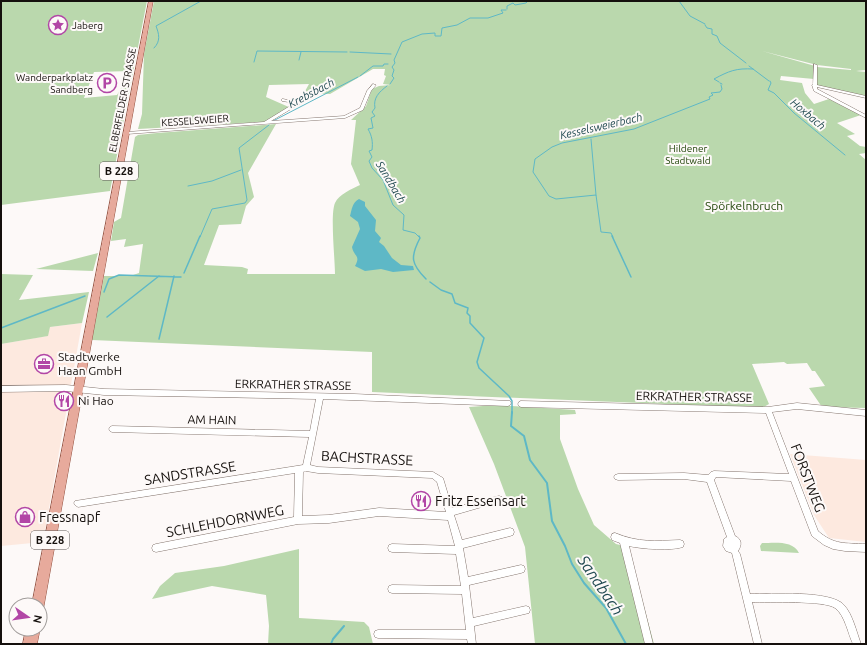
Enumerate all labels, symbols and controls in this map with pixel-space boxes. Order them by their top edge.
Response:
place icon: Jaberg [47,14,69,36]
place label: Jaberg [72,20,103,31]
street label: ELBERFELDER STRASSE [107,47,138,153]
place label: Wanderparkplatz Sandberg [16,72,93,95]
parking icon: Wanderparkplatz Sandberg [96,72,118,94]
water label: Krebsbach [286,76,336,110]
water label: Hoxbach [788,96,828,132]
water label: Kesselsweierbach [559,111,643,141]
street label: KESSELSWEIER [161,113,229,128]
park label: Hildener Stadtwald [665,143,711,166]
water label: Sandbach [373,158,408,205]
road number: B 228 [100,162,138,180]
park label: Spörkelnbruch [705,199,783,212]
place label: Stadtwerke Haan GmbH [58,350,122,377]
office icon: Stadtwerke Haan GmbH [33,353,55,375]
street label: ERKRATHER STRASSE [235,377,352,392]
street label: ERKRATHER STRASSE [636,389,753,404]
restaurant icon: Ni Hao [53,390,75,412]
place label: Ni Hao [78,394,114,407]
street label: AM HAIN [188,413,237,426]
street label: FORSTWEG [788,441,828,515]
street label: BACHSTRASSE [321,448,414,468]
street label: SANDSTRASSE [143,458,237,488]
restaurant icon: Fritz Essensart [410,490,432,512]
place label: Fritz Essensart [435,493,526,509]
street label: SCHLEHDORNWEG [165,502,285,540]
shop icon: Fressnapf [14,506,36,528]
place label: Fressnapf [39,509,101,525]
road number: B 228 [31,531,69,549]
water label: Sandbach [574,551,628,618]
north arrow [8,597,48,637]
text: N [31,614,45,625]

